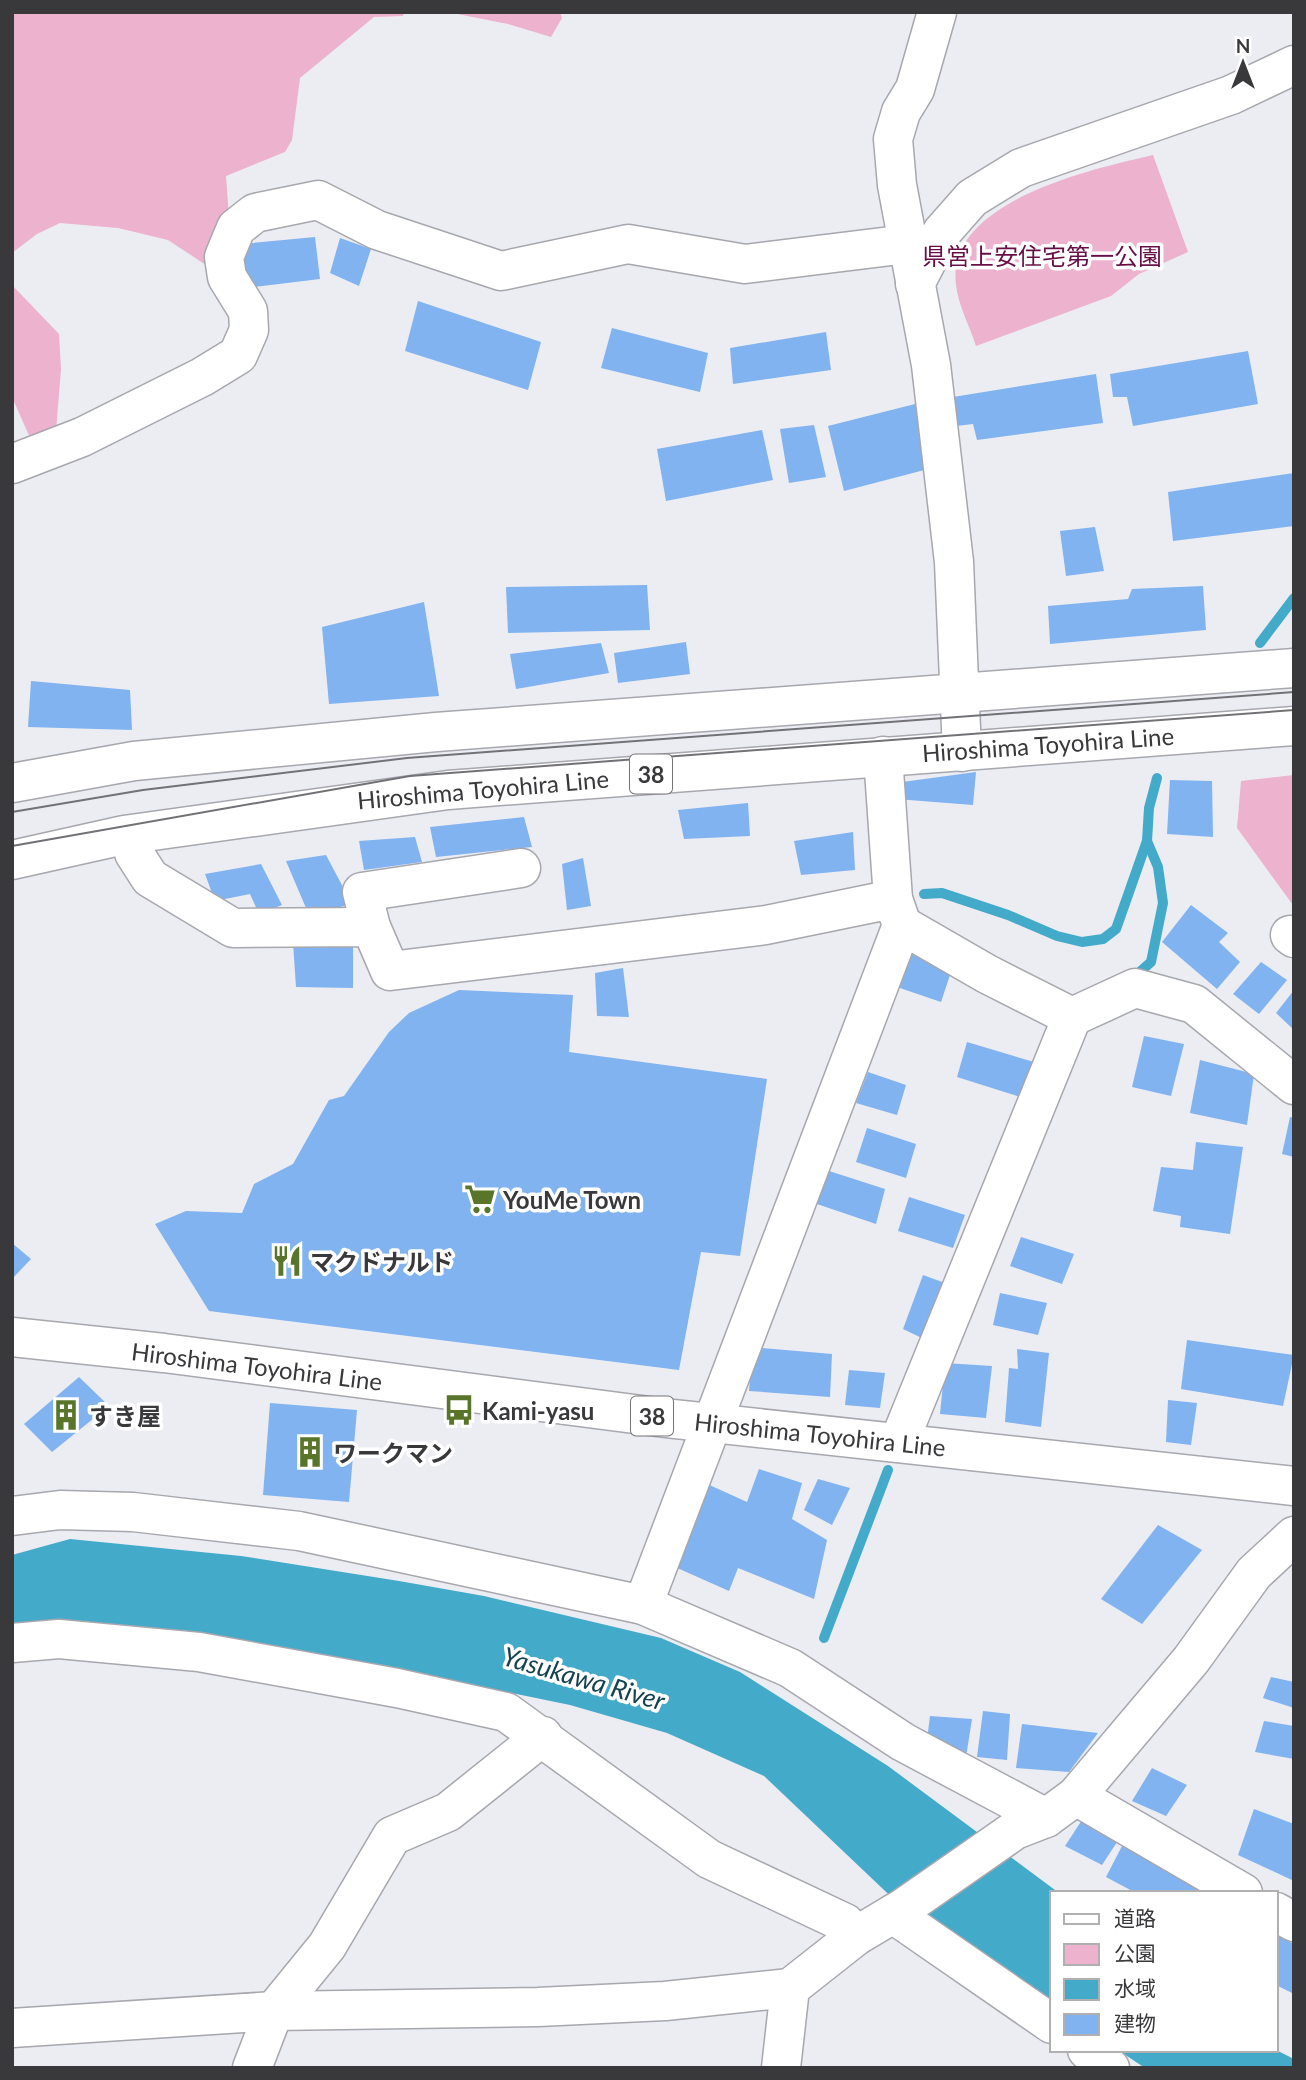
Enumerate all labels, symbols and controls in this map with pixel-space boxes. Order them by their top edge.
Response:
north arrow [1208,28,1278,98]
text: N [1236,34,1250,57]
park label: 県営上安住宅第一公園 [922,241,1162,270]
street label: Hiroshima Toyohira Line [921,721,1175,767]
road number: 38 [630,754,672,794]
street label: Hiroshima Toyohira Line [356,764,610,814]
supermarket icon: YouMe Town [463,1182,497,1216]
place label: YouMe Town [502,1185,641,1214]
restaurant icon: マクドナルド [270,1244,304,1278]
place label: マクドナルド [310,1247,454,1276]
street label: Hiroshima Toyohira Line [130,1336,384,1396]
bus stop icon: Kami-yasu [442,1393,476,1427]
place label: Kami-yasu [482,1396,594,1425]
road number: 38 [631,1396,673,1436]
building icon: すき屋 [49,1398,83,1432]
place label: すき屋 [89,1401,161,1430]
street label: Hiroshima Toyohira Line [693,1406,947,1462]
building icon: ワークマン [293,1435,327,1469]
place label: ワークマン [333,1438,453,1467]
water label: Yasukawa River [499,1640,670,1717]
legend [1050,1891,1278,2052]
text: 道路 [1114,1905,1156,1930]
text: 公園 [1114,1940,1156,1965]
text: 水域 [1114,1975,1156,2000]
text: 建物 [1114,2010,1156,2035]

